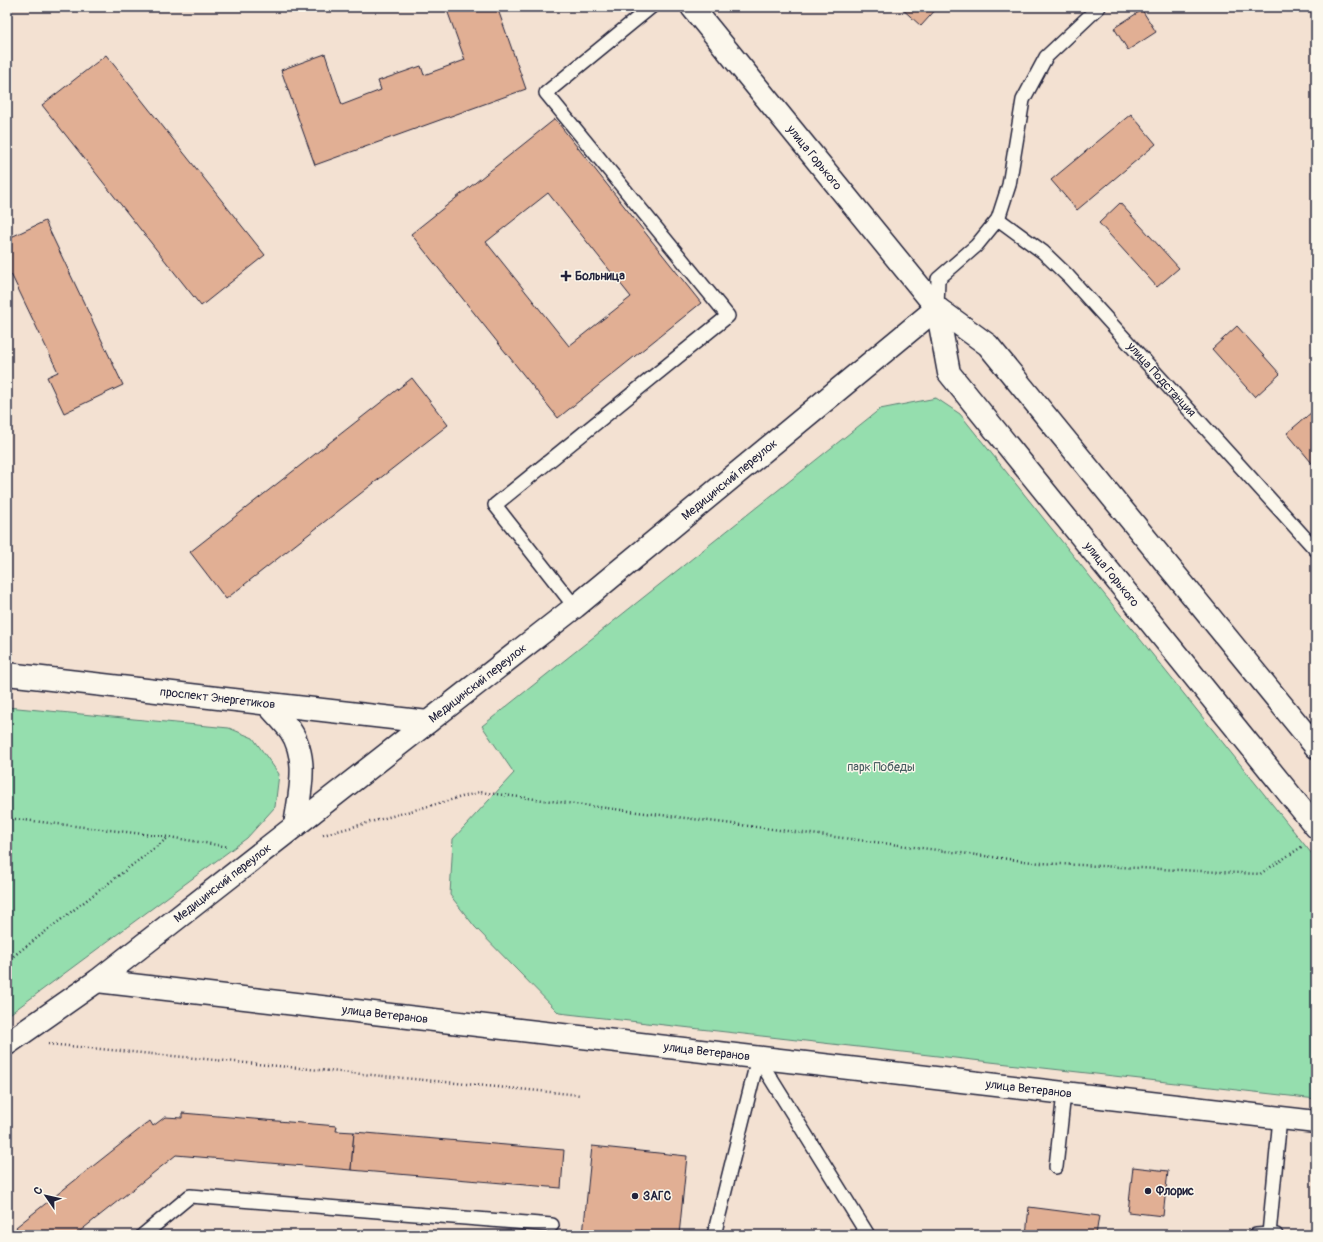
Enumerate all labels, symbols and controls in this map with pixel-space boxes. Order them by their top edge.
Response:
street label: улица Горького [783,122,845,194]
place label: Больница [575,269,625,284]
marker: Больница [560,270,572,282]
street label: улица Подстанция [1123,339,1199,420]
street label: Медицинский переулок [679,436,781,524]
street label: улица Горького [1080,538,1142,611]
street label: Медицинский переулок [426,641,530,726]
street label: проспект Энергетиков [159,684,276,713]
park label: парк Победы [847,760,915,775]
street label: Медицинский переулок [171,841,274,926]
street label: улица Ветеранов [340,1002,429,1027]
street label: улица Ветеранов [662,1039,751,1064]
street label: улица Ветеранов [984,1077,1073,1102]
north arrow [26,1176,66,1216]
text: С [31,1184,46,1197]
place label: Флорис [1155,1184,1194,1199]
marker: Флорис [1143,1186,1153,1196]
place label: ЗАГС [643,1189,672,1204]
marker: ЗАГС [630,1191,640,1201]

